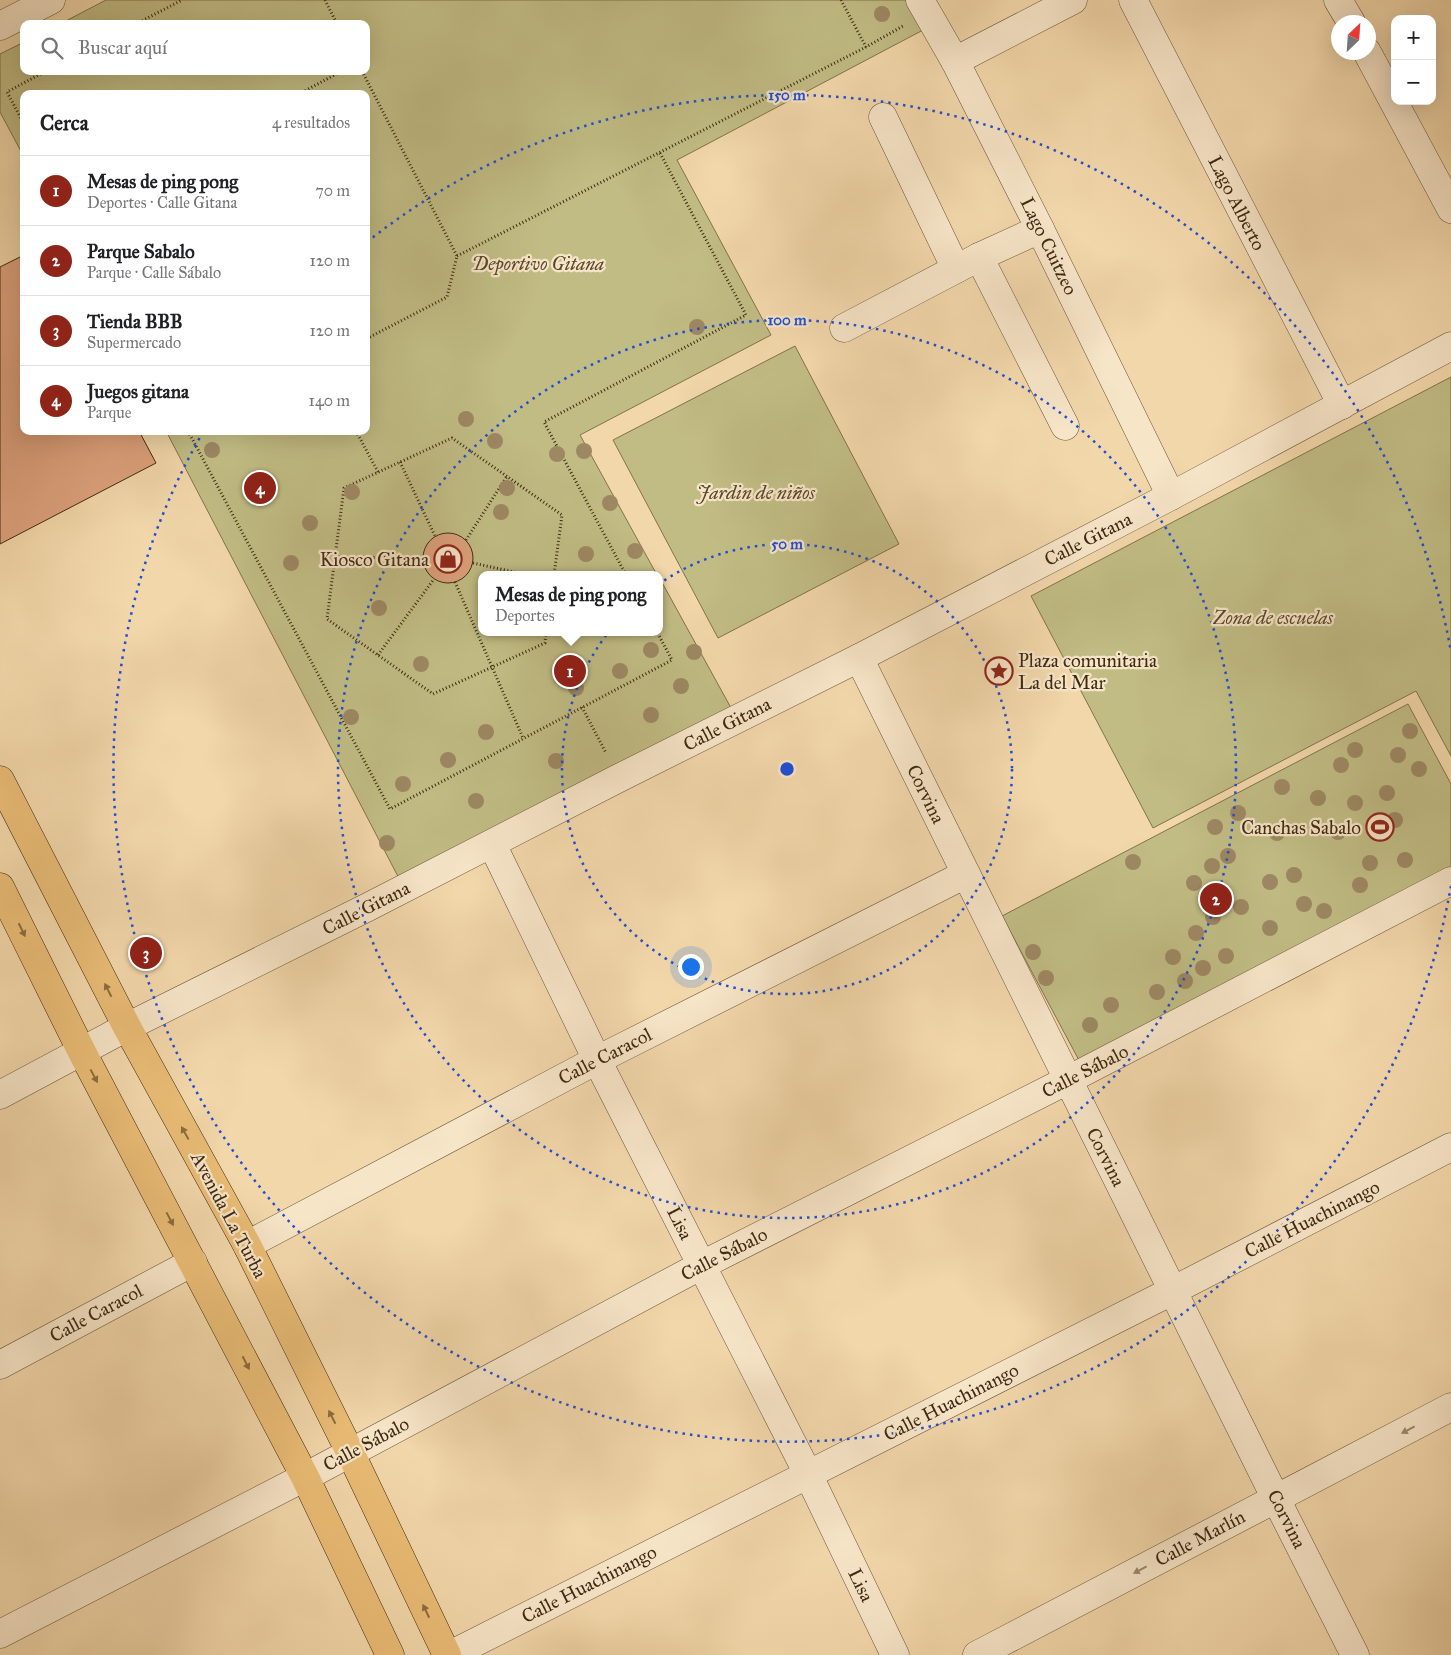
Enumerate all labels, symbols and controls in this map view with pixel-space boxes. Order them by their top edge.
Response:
north arrow [1331,15,1376,60]
map controls [1391,15,1436,105]
button: + [1391,15,1436,60]
search box [20,20,370,75]
icon: search [38,34,66,62]
text: Buscar aquí [78,36,167,59]
button: − [1391,60,1436,105]
text: 150 m [768,86,806,104]
text: Cerca [40,110,89,136]
text: 4 resultados [272,113,350,132]
street label: Lago Alberto [1202,152,1271,255]
text: Mesas de ping pong [87,170,238,193]
text: 1 [53,181,59,200]
text: 70 m [315,181,350,200]
text: Deportes · Calle Gitana [87,193,237,212]
street label: Lago Cuitzeo [1015,193,1083,299]
text: Parque Sabalo [87,240,195,263]
text: 2 [52,251,60,270]
text: 120 m [310,251,350,270]
park label: Deportivo Gitana [472,252,604,276]
text: Parque · Calle Sábalo [87,263,221,282]
text: Tienda BBB [87,310,182,333]
text: 100 m [767,311,807,329]
text: 3 [53,321,59,340]
text: 120 m [310,321,350,340]
text: Supermercado [87,333,181,352]
text: Juegos gitana [87,380,189,403]
text: 4 [52,391,60,410]
text: 140 m [309,391,350,410]
text: Parque [87,403,131,422]
pin: 4 [244,469,276,507]
park label: Jardin de niños [696,481,815,504]
street label: Calle Gitana [1040,507,1137,571]
text: 50 m [771,535,803,553]
shop icon: Kiosco Gitana [433,544,463,574]
place label: Kiosco Gitana [320,548,430,571]
popup [478,571,663,636]
text: Mesas de ping pong [495,583,646,606]
text: Deportes [495,606,555,625]
park label: Zona de escuelas [1212,606,1334,629]
place label: Plaza comunitaria La del Mar [1018,649,1158,694]
pin: 1 [554,652,586,690]
place icon: Plaza comunitaria La del Mar [984,656,1014,686]
street label: Calle Gitana [679,692,776,756]
centre of rings [778,760,796,778]
street label: Corvina [902,761,951,828]
sports icon: Canchas Sabalo [1365,812,1395,842]
place label: Canchas Sabalo [1241,816,1361,839]
street label: Calle Gitana [318,876,415,940]
pin: 2 [1200,880,1232,918]
one-way arrow [18,923,26,938]
pin: 3 [130,934,162,972]
your location [678,954,704,980]
one-way arrow [104,983,112,998]
street label: Calle Caracol [554,1022,656,1089]
street label: Calle Sábalo [1038,1039,1132,1103]
one-way arrow [90,1069,99,1082]
street label: Corvina [1082,1124,1131,1191]
one-way arrow [181,1126,189,1141]
street label: Avenida La Turba [186,1147,272,1283]
street label: Calle Huachinango [1241,1175,1384,1264]
street label: Lisa [662,1203,698,1244]
one-way arrow [166,1213,175,1226]
street label: Calle Sábalo [677,1222,771,1286]
street label: Calle Caracol [46,1278,147,1347]
one-way arrow [242,1356,250,1371]
street label: Calle Huachinango [880,1358,1023,1447]
one-way arrow [328,1410,336,1424]
street label: Calle Sábalo [319,1412,413,1476]
one-way arrow [1401,1426,1415,1434]
street label: Corvina [1263,1486,1312,1553]
street label: Calle Marlín [1151,1505,1249,1571]
street label: Calle Huachinango [518,1540,661,1629]
street label: Lisa [843,1565,879,1606]
one-way arrow [1132,1566,1147,1574]
one-way arrow [421,1604,429,1618]

